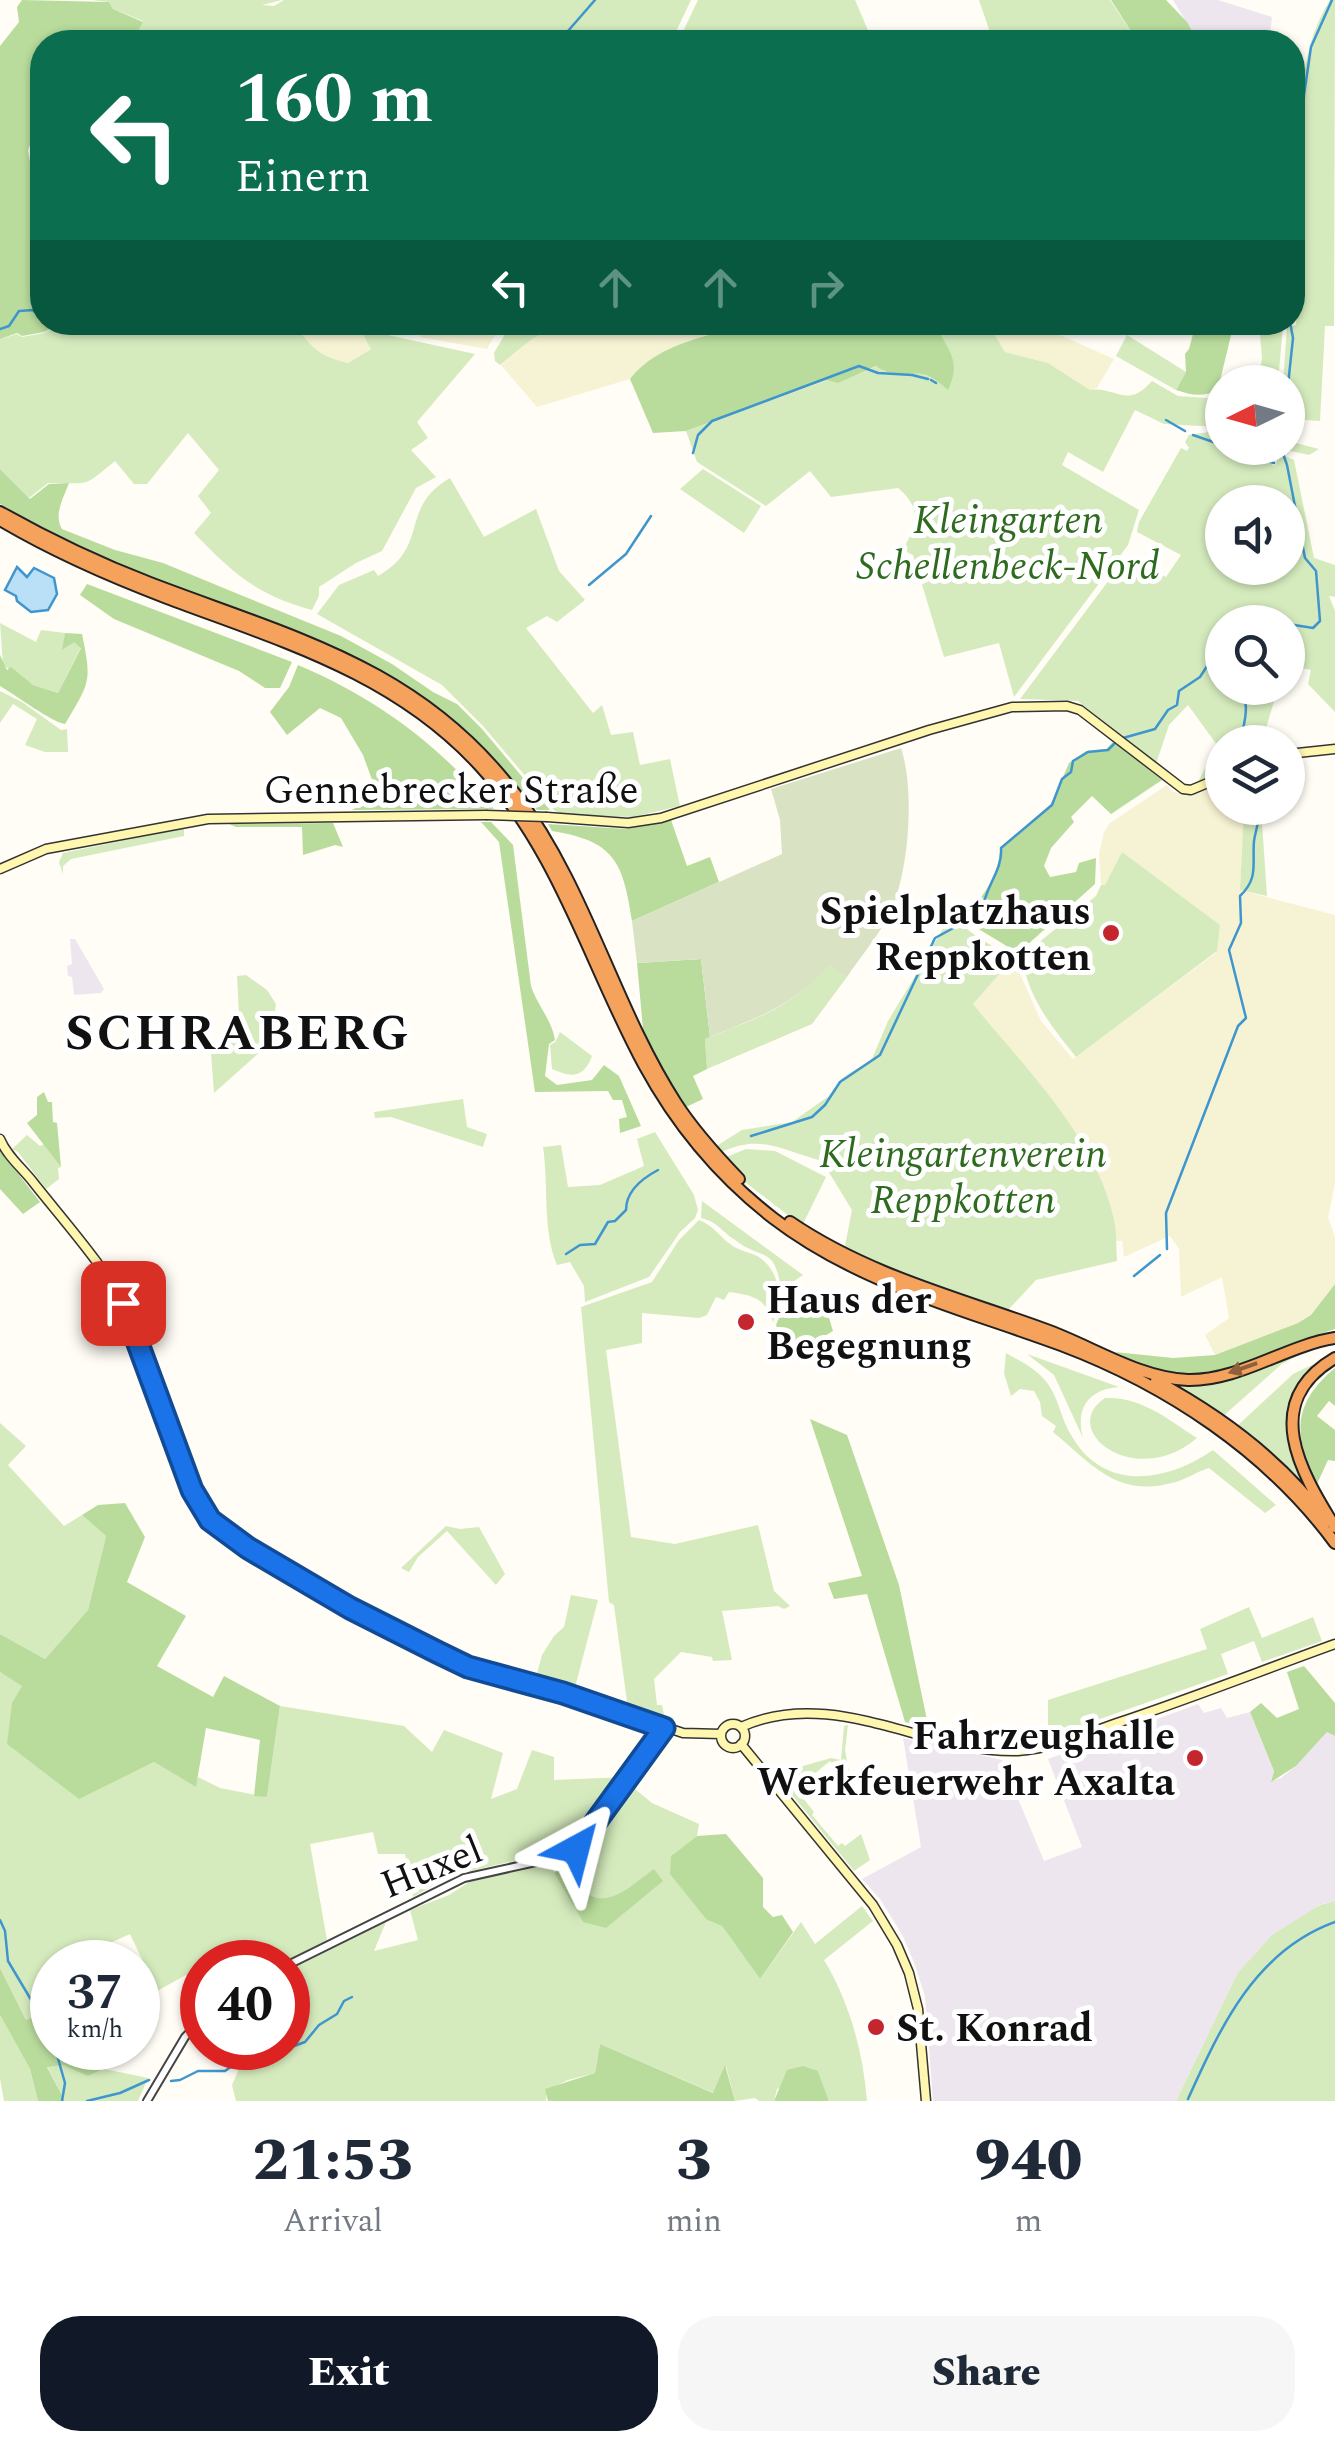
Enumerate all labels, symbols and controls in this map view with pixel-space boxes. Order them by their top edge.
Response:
text: 160 m [235,47,433,153]
icon: left [70,70,200,200]
text: Einern [235,143,370,212]
icon: left [483,260,538,315]
icon: ahead [588,260,643,315]
icon: ahead [693,260,748,315]
icon: right [798,260,853,315]
north arrow [1205,365,1305,465]
map controls [1205,365,1305,825]
button: sound [1205,485,1305,585]
park label: Kleingarten Schellenbeck-Nord [856,491,1160,598]
button: search [1205,605,1305,705]
button: layers [1205,725,1305,825]
street label: Gennebrecker Straße [263,761,639,822]
place label: Spielplatzhaus Reppkotten [819,882,1091,989]
marker: Spielplatzhaus Reppkotten [1100,922,1122,944]
district label: SCHRABERG [65,996,411,1072]
park label: Kleingartenverein Reppkotten [819,1125,1107,1232]
pin [81,1261,166,1346]
place label: Haus der Begegnung [766,1271,972,1378]
icon: arrive [96,1276,151,1331]
marker: Haus der Begegnung [735,1311,757,1333]
one-way arrow [1227,1361,1257,1376]
place label: Fahrzeughalle Werkfeuerwehr Axalta [757,1707,1175,1814]
marker: Fahrzeughalle Werkfeuerwehr Axalta [1184,1747,1206,1769]
position arrow [524,1797,628,1901]
street label: Huxel [372,1820,492,1916]
speed limit sign: 40 [180,1940,310,2070]
text: 37 [67,1955,123,2031]
place label: St. Konrad [896,1999,1093,2060]
text: km/h [67,2011,123,2049]
marker: St. Konrad [865,2016,887,2038]
text: 21:53 [253,2115,413,2207]
text: 3 [676,2115,712,2207]
text: 940 [974,2115,1082,2207]
text: Arrival [283,2197,383,2246]
text: min [666,2197,722,2246]
text: m [1015,2197,1042,2246]
button: Exit [40,2316,658,2431]
button: Share [678,2316,1295,2431]

